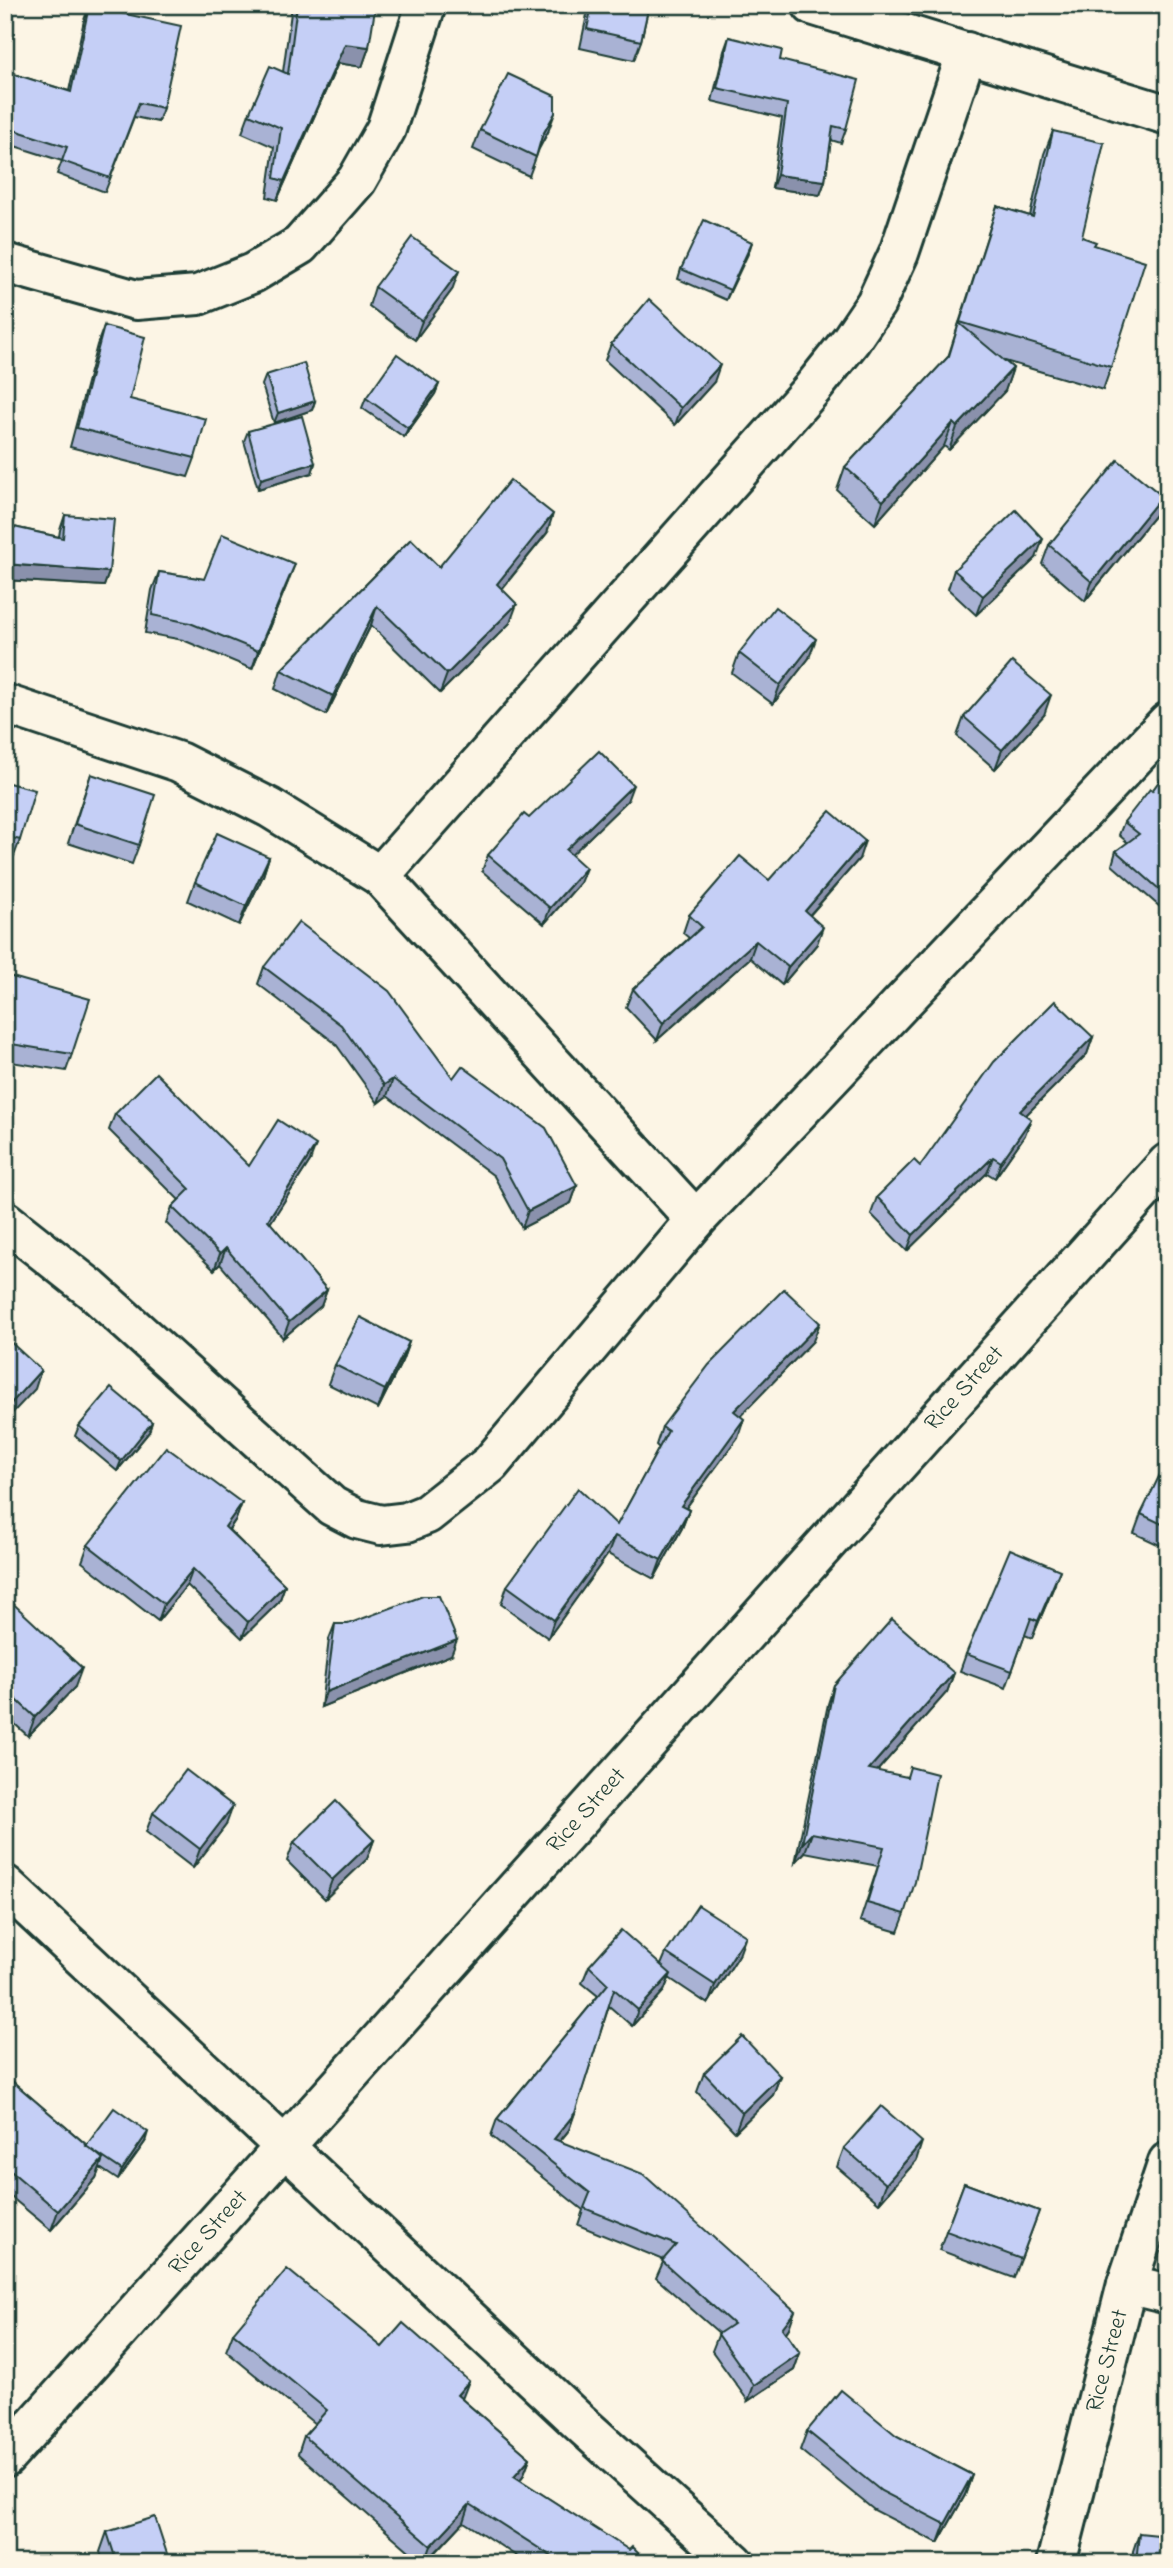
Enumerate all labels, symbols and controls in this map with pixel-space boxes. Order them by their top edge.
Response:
street label: Rice Street [917,1338,1013,1440]
street label: Rice Street [539,1760,635,1862]
street label: Rice Street [161,2182,257,2284]
street label: Rice Street [1077,2306,1139,2416]

